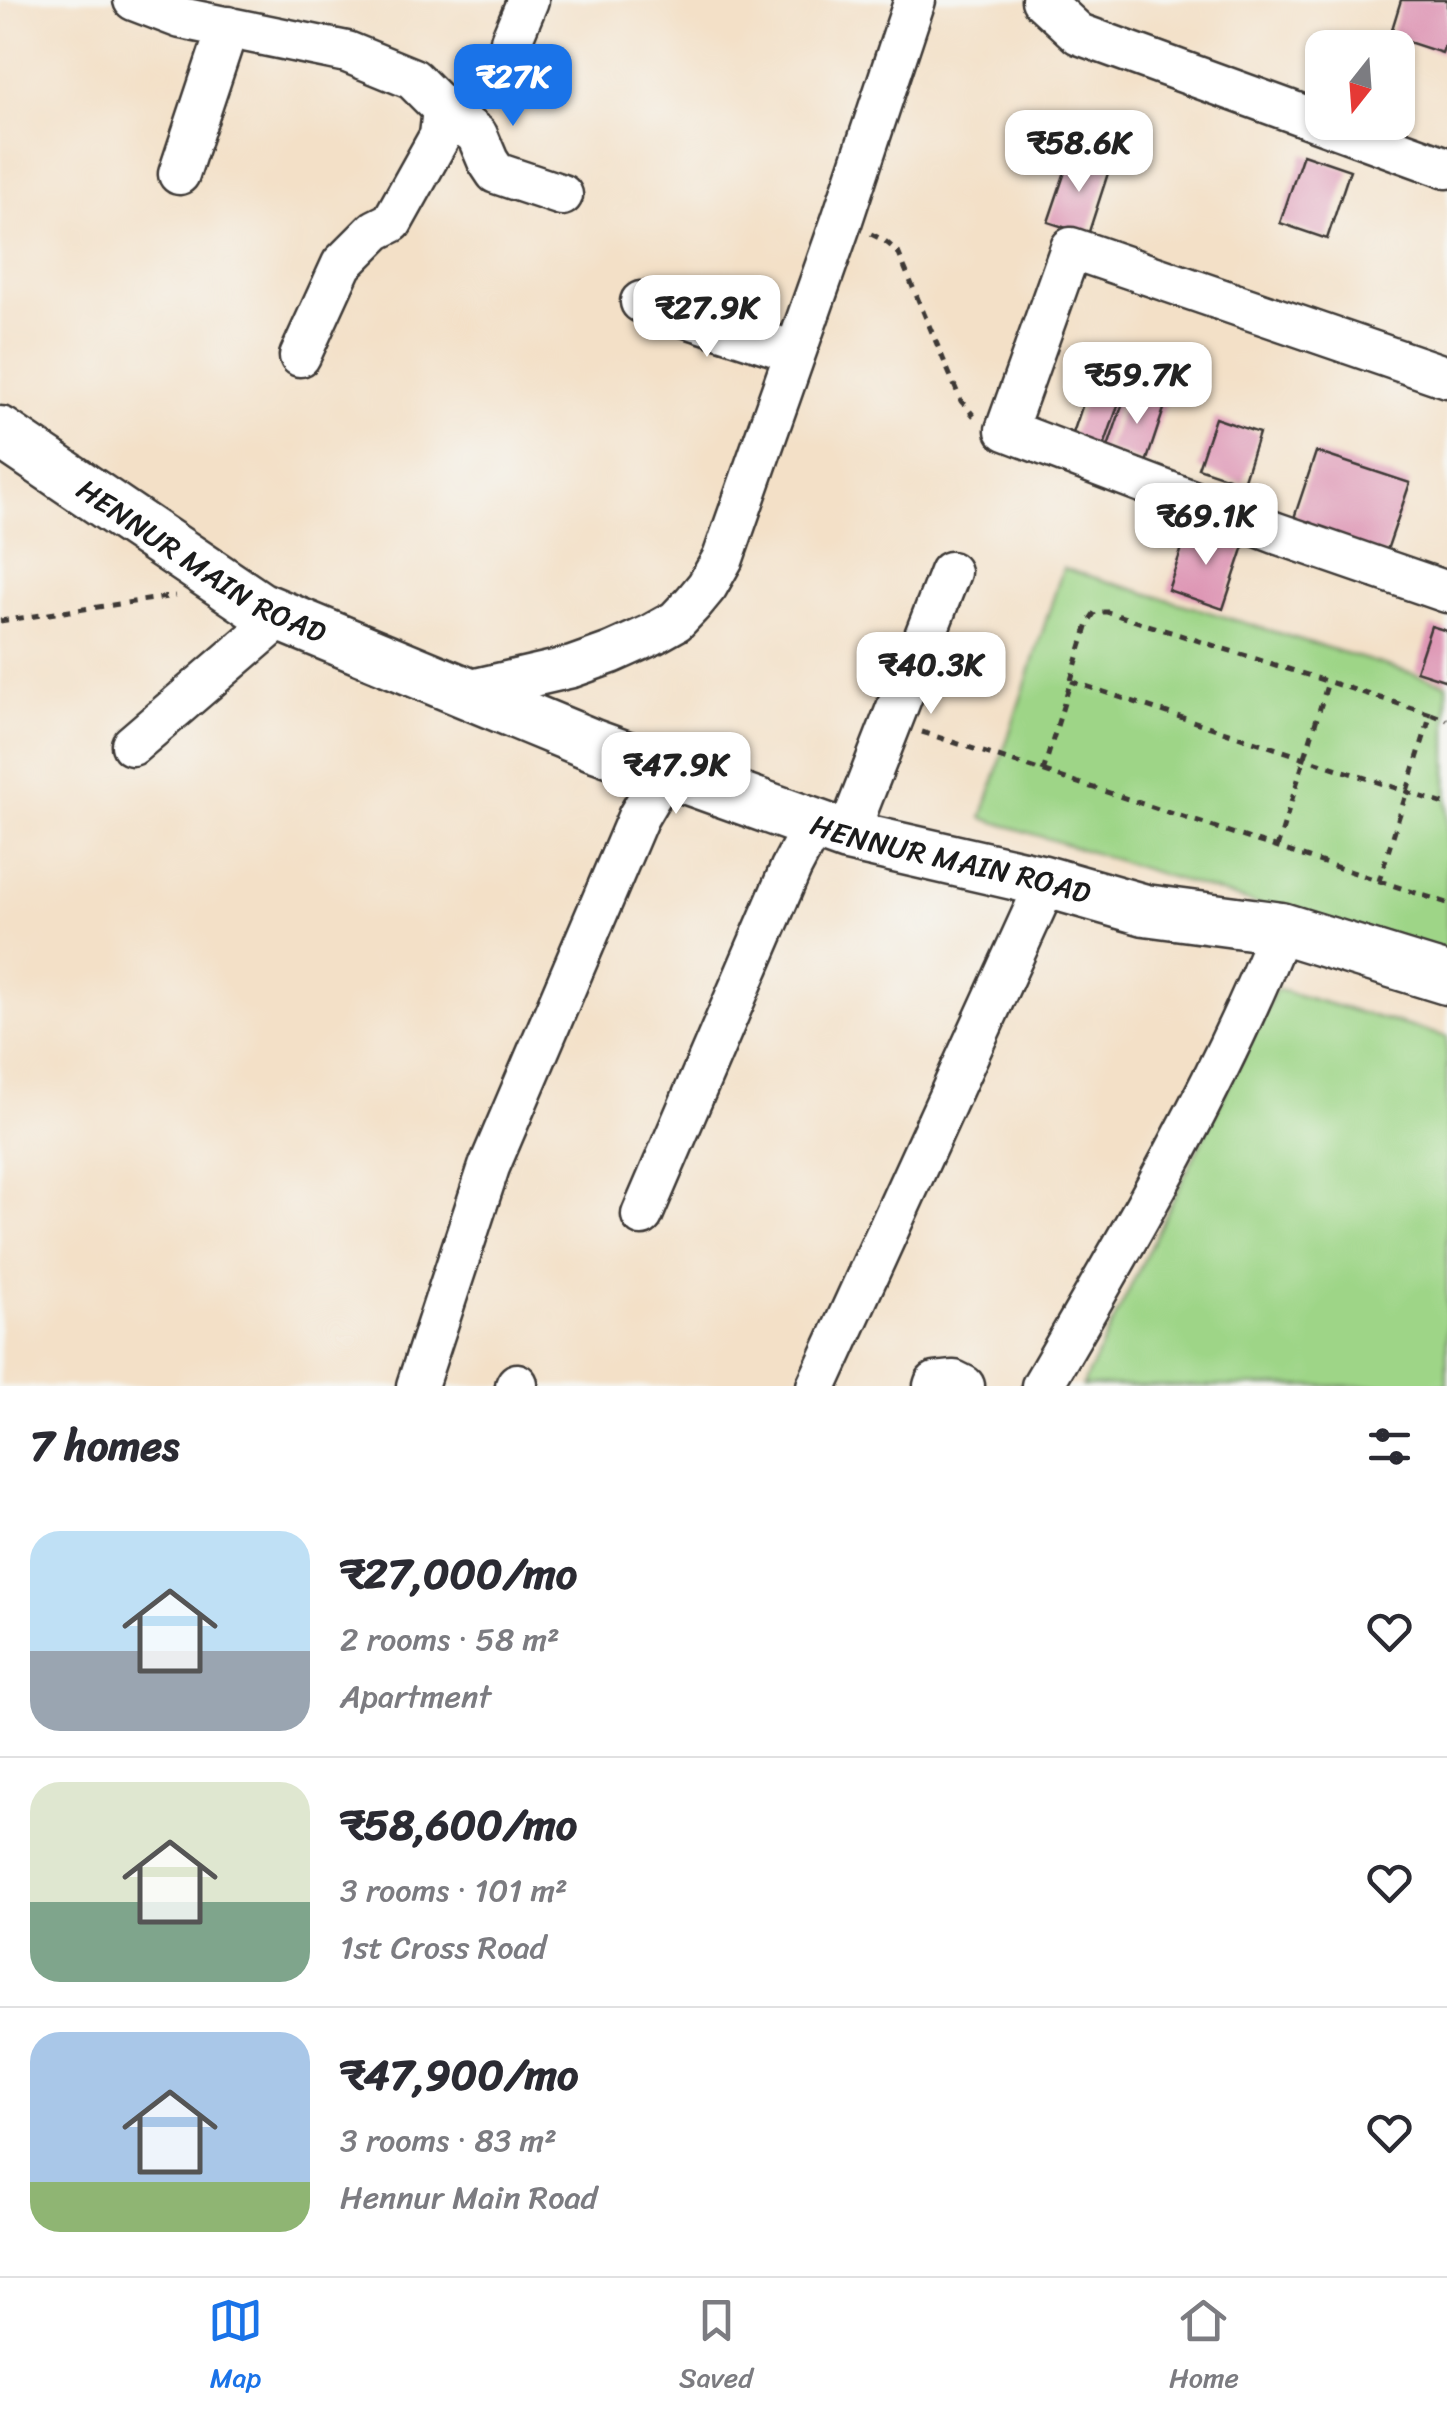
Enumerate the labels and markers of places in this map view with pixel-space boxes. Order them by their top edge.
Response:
pin: ₹27K [454,44,572,129]
pin: ₹58.6K [998,110,1160,195]
pin: ₹27.9K [626,275,788,360]
pin: ₹59.7K [1056,342,1218,427]
pin: ₹69.1K [1125,483,1287,568]
pin: ₹40.3K [850,632,1012,717]
pin: ₹47.9K [595,732,757,817]

